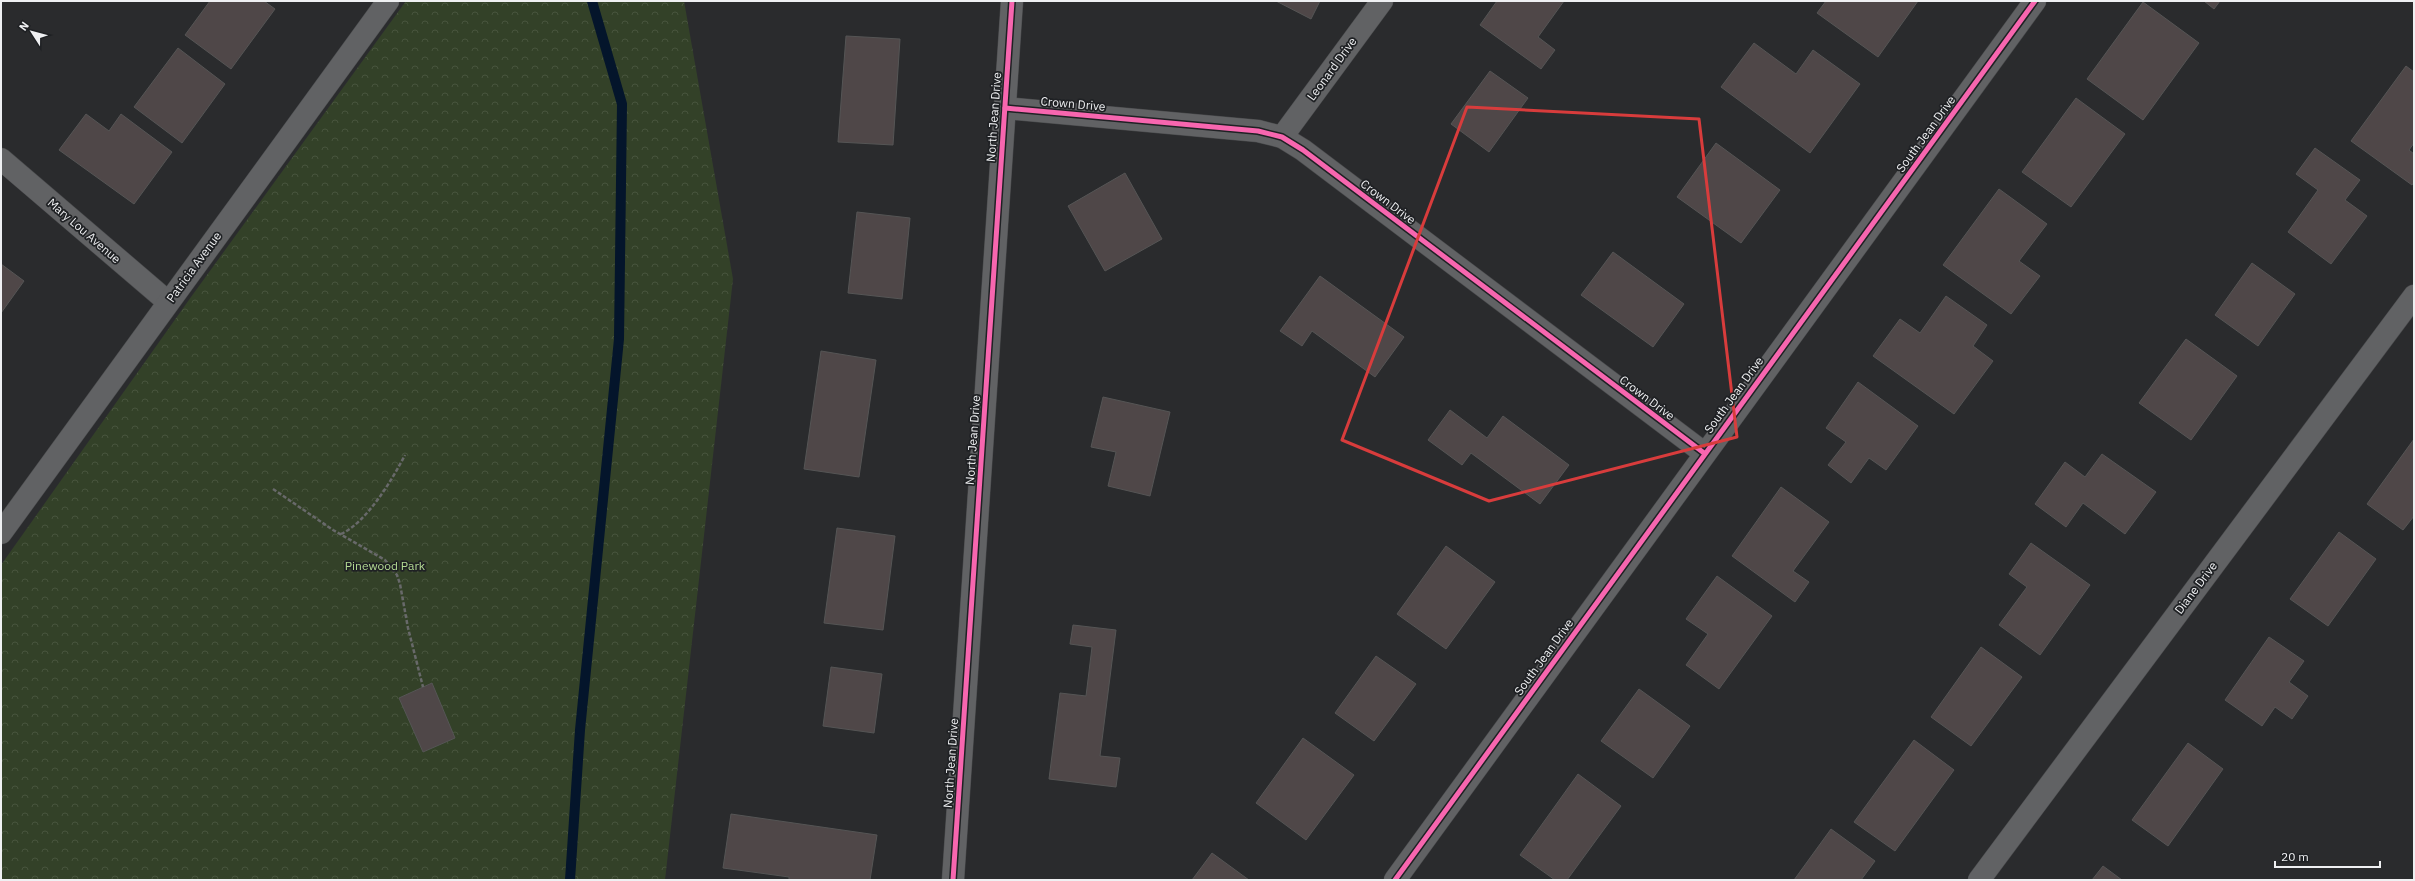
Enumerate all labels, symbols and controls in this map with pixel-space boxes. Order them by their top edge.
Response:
north arrow [12,12,52,52]
text: N [16,19,32,33]
street label: Leonard Drive [1304,34,1360,103]
street label: North Jean Drive [983,71,1004,162]
street label: South Jean Drive [1893,92,1959,175]
street label: Crown Drive [1040,93,1107,114]
street label: Crown Drive [1358,176,1419,227]
street label: Mary Lou Avenue [45,195,124,267]
street label: Patricia Avenue [163,228,224,305]
street label: South Jean Drive [1701,353,1767,436]
street label: Crown Drive [1617,372,1678,423]
street label: North Jean Drive [962,394,983,485]
park label: Pinewood Park [345,558,426,573]
street label: Diane Drive [2171,558,2220,617]
street label: South Jean Drive [1511,615,1577,698]
street label: North Jean Drive [940,717,961,808]
scale bar [2275,843,2380,869]
text: 20 m [2281,849,2309,864]

